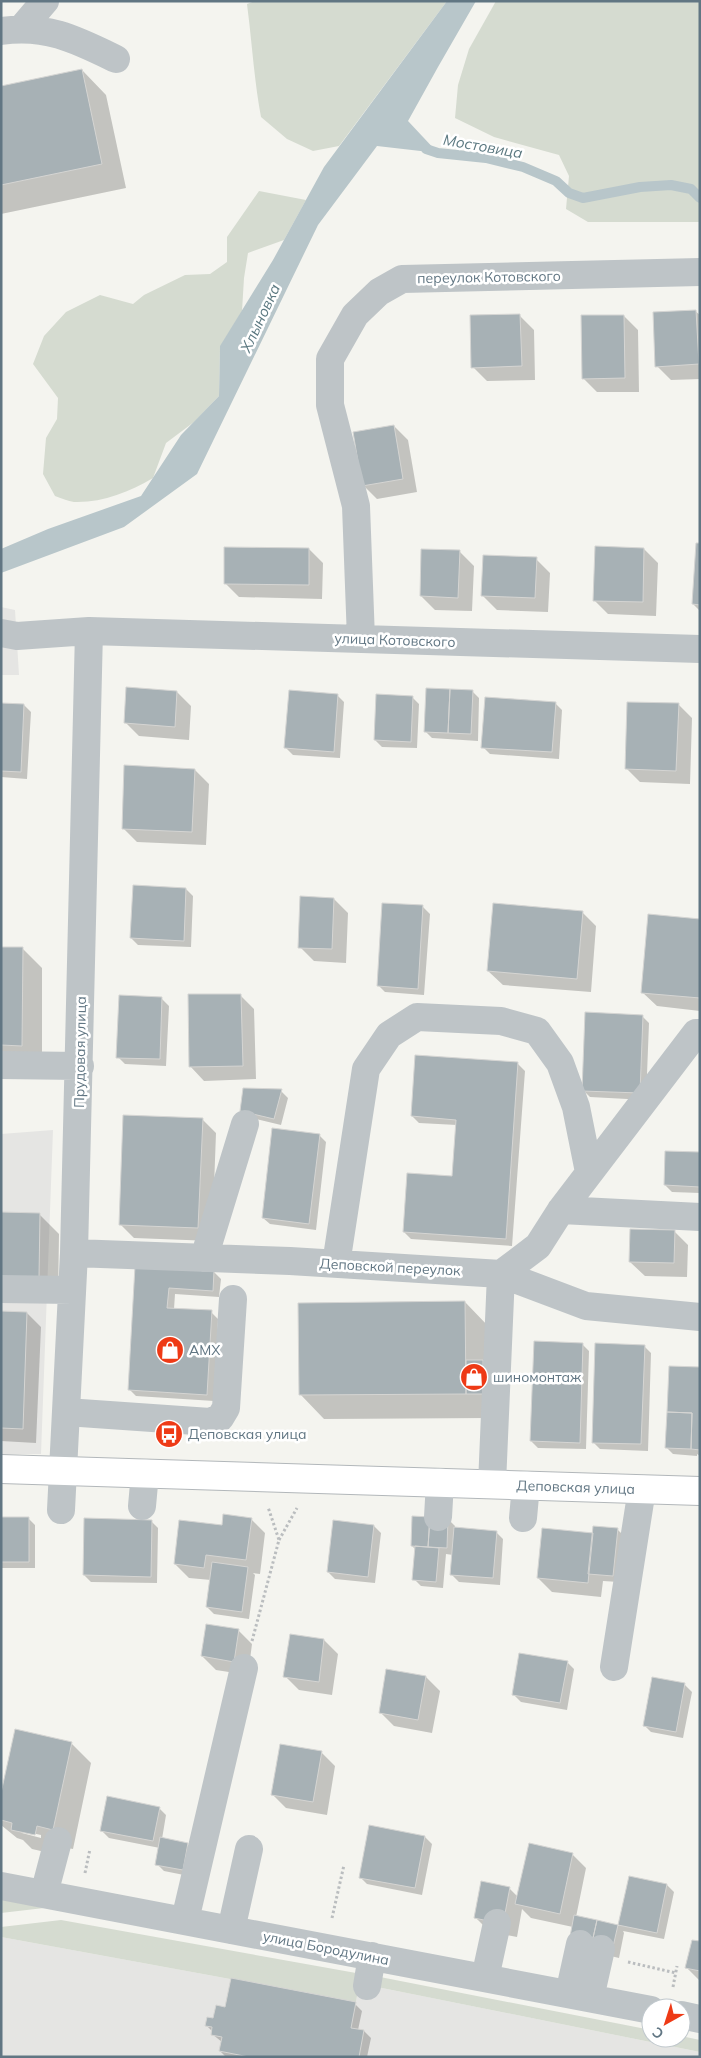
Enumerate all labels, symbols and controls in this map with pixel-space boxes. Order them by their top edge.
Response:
water label: Мостовица [442,130,524,162]
street label: переулок Котовского [417,267,561,287]
water label: Хлыновка [236,281,284,356]
street label: улица Котовского [334,629,456,651]
street label: Прудовая улица [70,996,90,1108]
street label: Деповской переулок [319,1254,461,1280]
shop icon: AMX [155,1335,185,1365]
place label: AMX [189,1341,220,1359]
shop icon: шиномонтаж [459,1362,489,1392]
place label: шиномонтаж [493,1368,582,1386]
bus stop icon: Деповская улица [154,1419,184,1449]
place label: Деповская улица [188,1425,307,1443]
street label: Деповская улица [516,1476,635,1498]
street label: улица Бородулина [262,1927,390,1969]
north arrow [641,1998,691,2048]
text: С [648,2023,667,2043]

